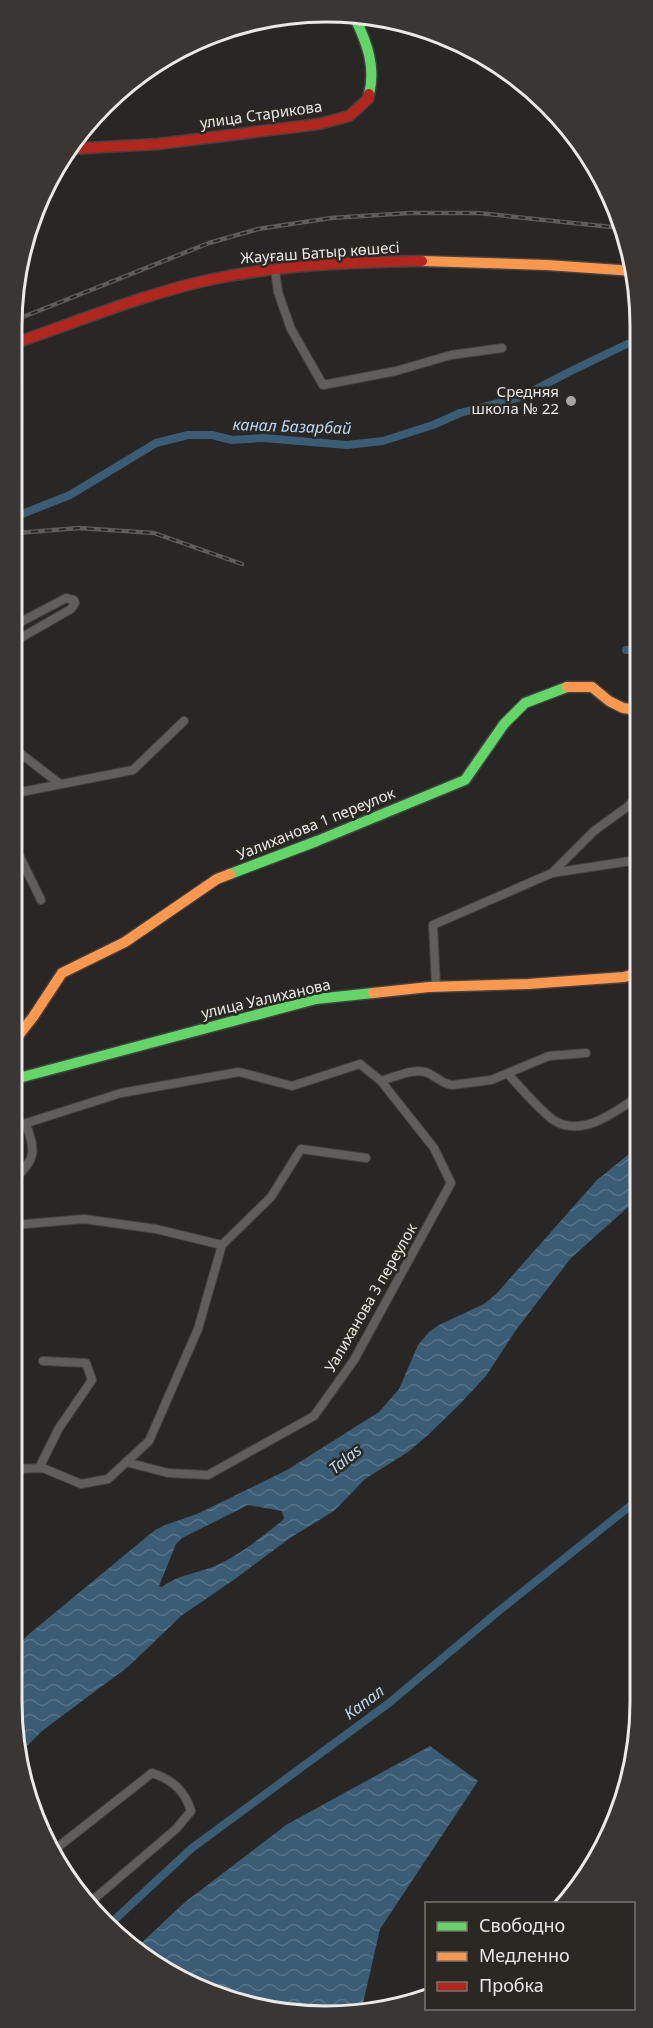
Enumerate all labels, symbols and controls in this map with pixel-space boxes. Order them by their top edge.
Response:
street label: улица Старикова [198,96,323,132]
street label: Жауғаш Батыр көшесі [240,236,400,268]
place label: Средняя школа № 22 [472,381,559,418]
marker: Средняя школа № 22 [564,394,578,408]
water label: канал Базарбай [232,413,352,439]
street label: Уалиханова 1 переулок [234,782,398,864]
street label: улица Уалиханова [199,973,332,1023]
street label: Уалиханова 3 переулок [319,1219,421,1376]
water label: Talas [324,1439,366,1479]
water label: Капал [339,1680,389,1724]
legend [425,1902,635,2010]
text: Свободно [479,1913,565,1937]
text: Медленно [479,1943,570,1967]
text: Пробка [479,1973,544,1997]

